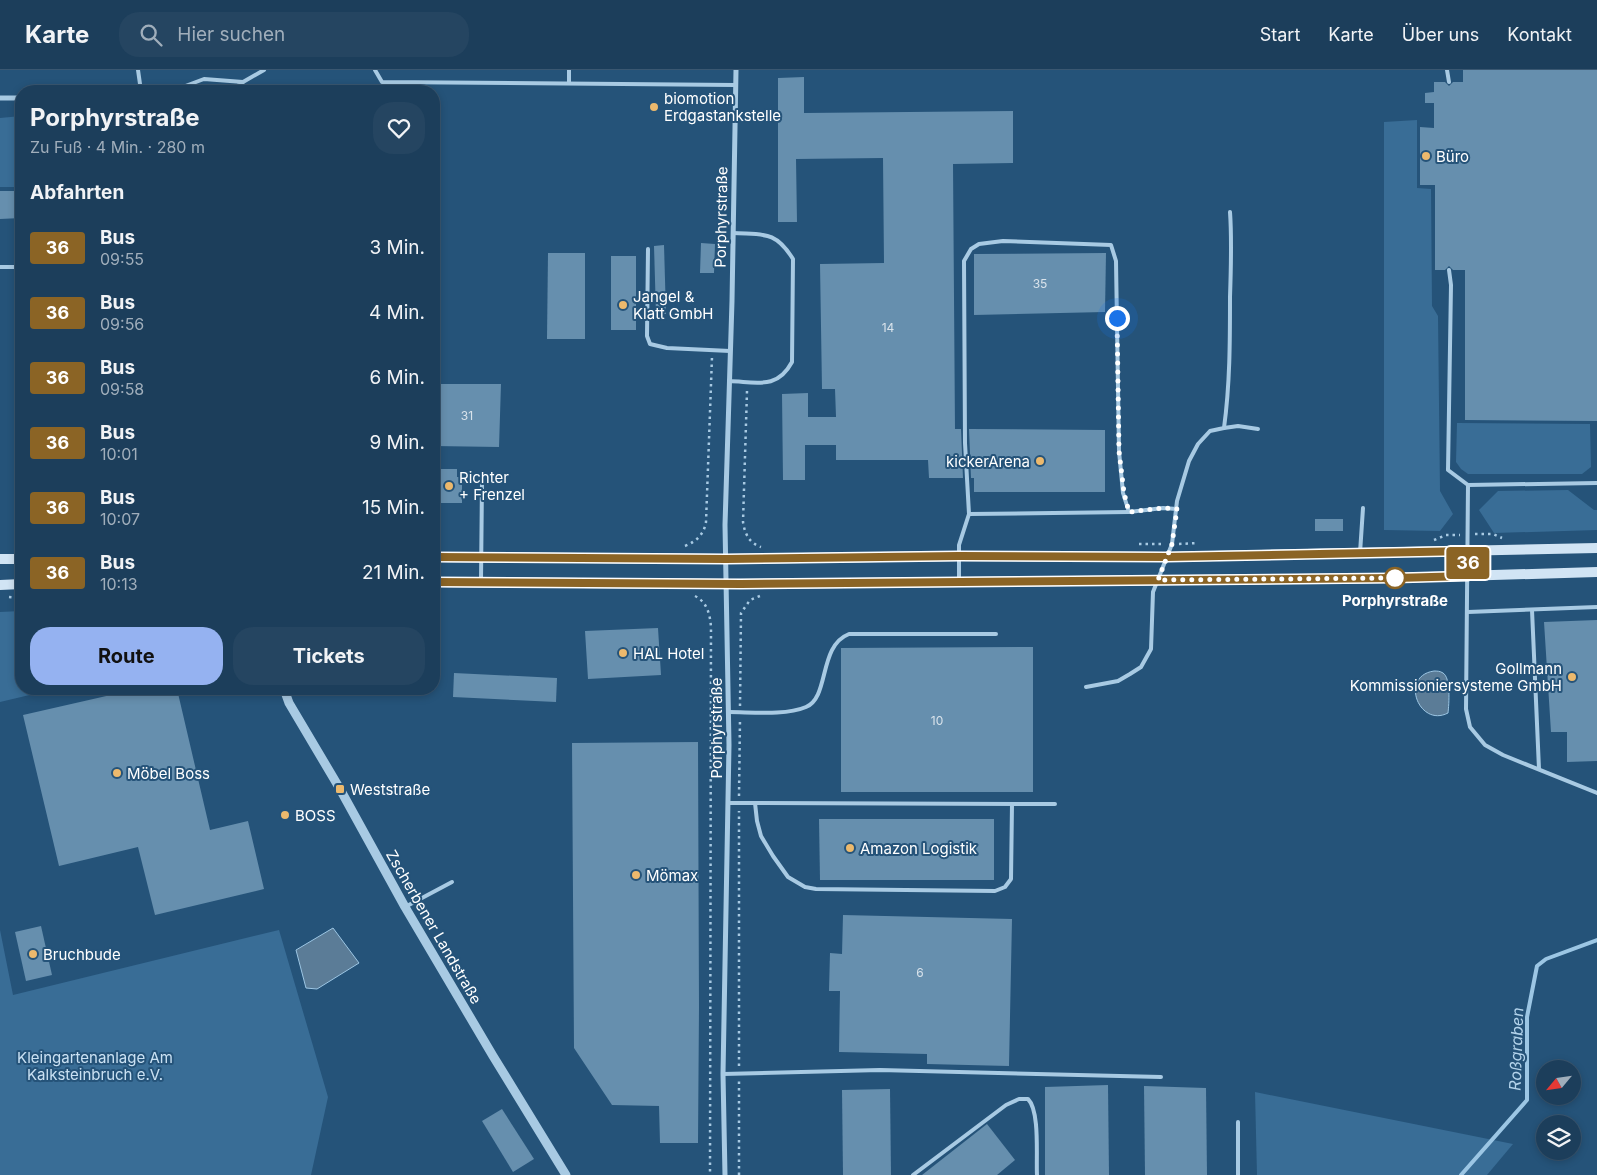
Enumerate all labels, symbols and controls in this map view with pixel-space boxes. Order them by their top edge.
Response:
search box [119,12,469,57]
text: Karte [25,20,89,49]
icon: search [137,21,165,49]
text: Hier suchen [177,23,285,46]
text: Start [1260,24,1300,45]
text: Karte [1328,24,1374,45]
text: Über uns [1402,24,1479,45]
text: Kontakt [1507,24,1572,45]
place label: biomotion Erdgastankstelle [664,89,781,125]
marker: biomotion Erdgastankstelle [648,101,660,113]
button: heart [373,102,425,154]
text: Porphyrstraße [30,103,200,132]
text: Zu Fuß · 4 Min. · 280 m [30,137,205,157]
place label: Büro [1436,147,1469,166]
marker: Büro [1420,150,1432,162]
street label: Porphyrstraße [711,166,731,268]
text: Abfahrten [30,181,124,204]
text: Bus [100,226,135,249]
text: 3 Min. [369,236,425,259]
text: 36 [46,237,69,258]
text: 09:55 [100,249,144,269]
house number: 35 [1033,276,1047,291]
place label: Jangel & Klatt GmbH [633,287,713,323]
text: Bus [100,291,135,314]
marker: Jangel & Klatt GmbH [617,299,629,311]
text: 4 Min. [369,301,425,324]
text: 36 [46,302,69,323]
your location [1105,306,1130,331]
text: 09:56 [100,314,144,334]
house number: 14 [882,320,895,335]
text: Bus [100,356,135,379]
text: 6 Min. [369,366,425,389]
text: 36 [46,367,69,388]
text: 09:58 [100,379,144,399]
house number: 31 [461,408,473,423]
text: Bus [100,421,135,444]
text: 9 Min. [369,431,425,454]
text: 36 [46,432,69,453]
text: 10:01 [100,444,138,464]
place label: kickerArena [946,452,1030,471]
marker: kickerArena [1034,455,1046,467]
place label: Richter + Frenzel [459,468,525,504]
marker: Richter + Frenzel [443,480,455,492]
text: Bus [100,486,135,509]
text: 15 Min. [362,496,425,519]
text: 36 [46,497,69,518]
text: 10:07 [100,509,140,529]
line badge: 36 [1446,547,1490,579]
text: Bus [100,551,135,574]
text: 36 [1456,552,1480,573]
text: 21 Min. [362,561,425,584]
text: 36 [46,562,69,583]
marker: Porphyrstraße [1384,567,1406,589]
text: 10:13 [100,574,138,594]
place label: Porphyrstraße [1342,591,1448,610]
button: Route [30,627,223,685]
button: Tickets [233,627,425,685]
place label: HAL Hotel [633,644,704,663]
marker: HAL Hotel [617,647,629,659]
place label: Gollmann Kommissioniersysteme GmbH [1350,659,1562,695]
marker: Gollmann Kommissioniersysteme GmbH [1566,671,1578,683]
street label: Porphyrstraße [707,677,726,779]
house number: 10 [931,713,943,728]
place label: Möbel Boss [127,764,210,783]
marker: Möbel Boss [111,767,123,779]
place label: Weststraße [350,780,430,799]
marker: Weststraße [334,783,346,795]
place label: BOSS [295,806,336,825]
marker: BOSS [279,809,291,821]
place label: Amazon Logistik [860,839,978,858]
marker: Amazon Logistik [844,842,856,854]
street label: Zscherbener Landstraße [382,847,486,1007]
place label: Mömax [646,866,698,885]
marker: Mömax [630,869,642,881]
place label: Bruchbude [43,945,121,964]
marker: Bruchbude [27,948,39,960]
house number: 6 [916,965,924,980]
water label: Roßgraben [1505,1007,1527,1091]
park label: Kleingartenanlage Am Kalksteinbruch e.V. [17,1048,173,1084]
north arrow [1536,1060,1581,1105]
map controls [1536,1060,1581,1160]
button: layers [1536,1115,1581,1160]

